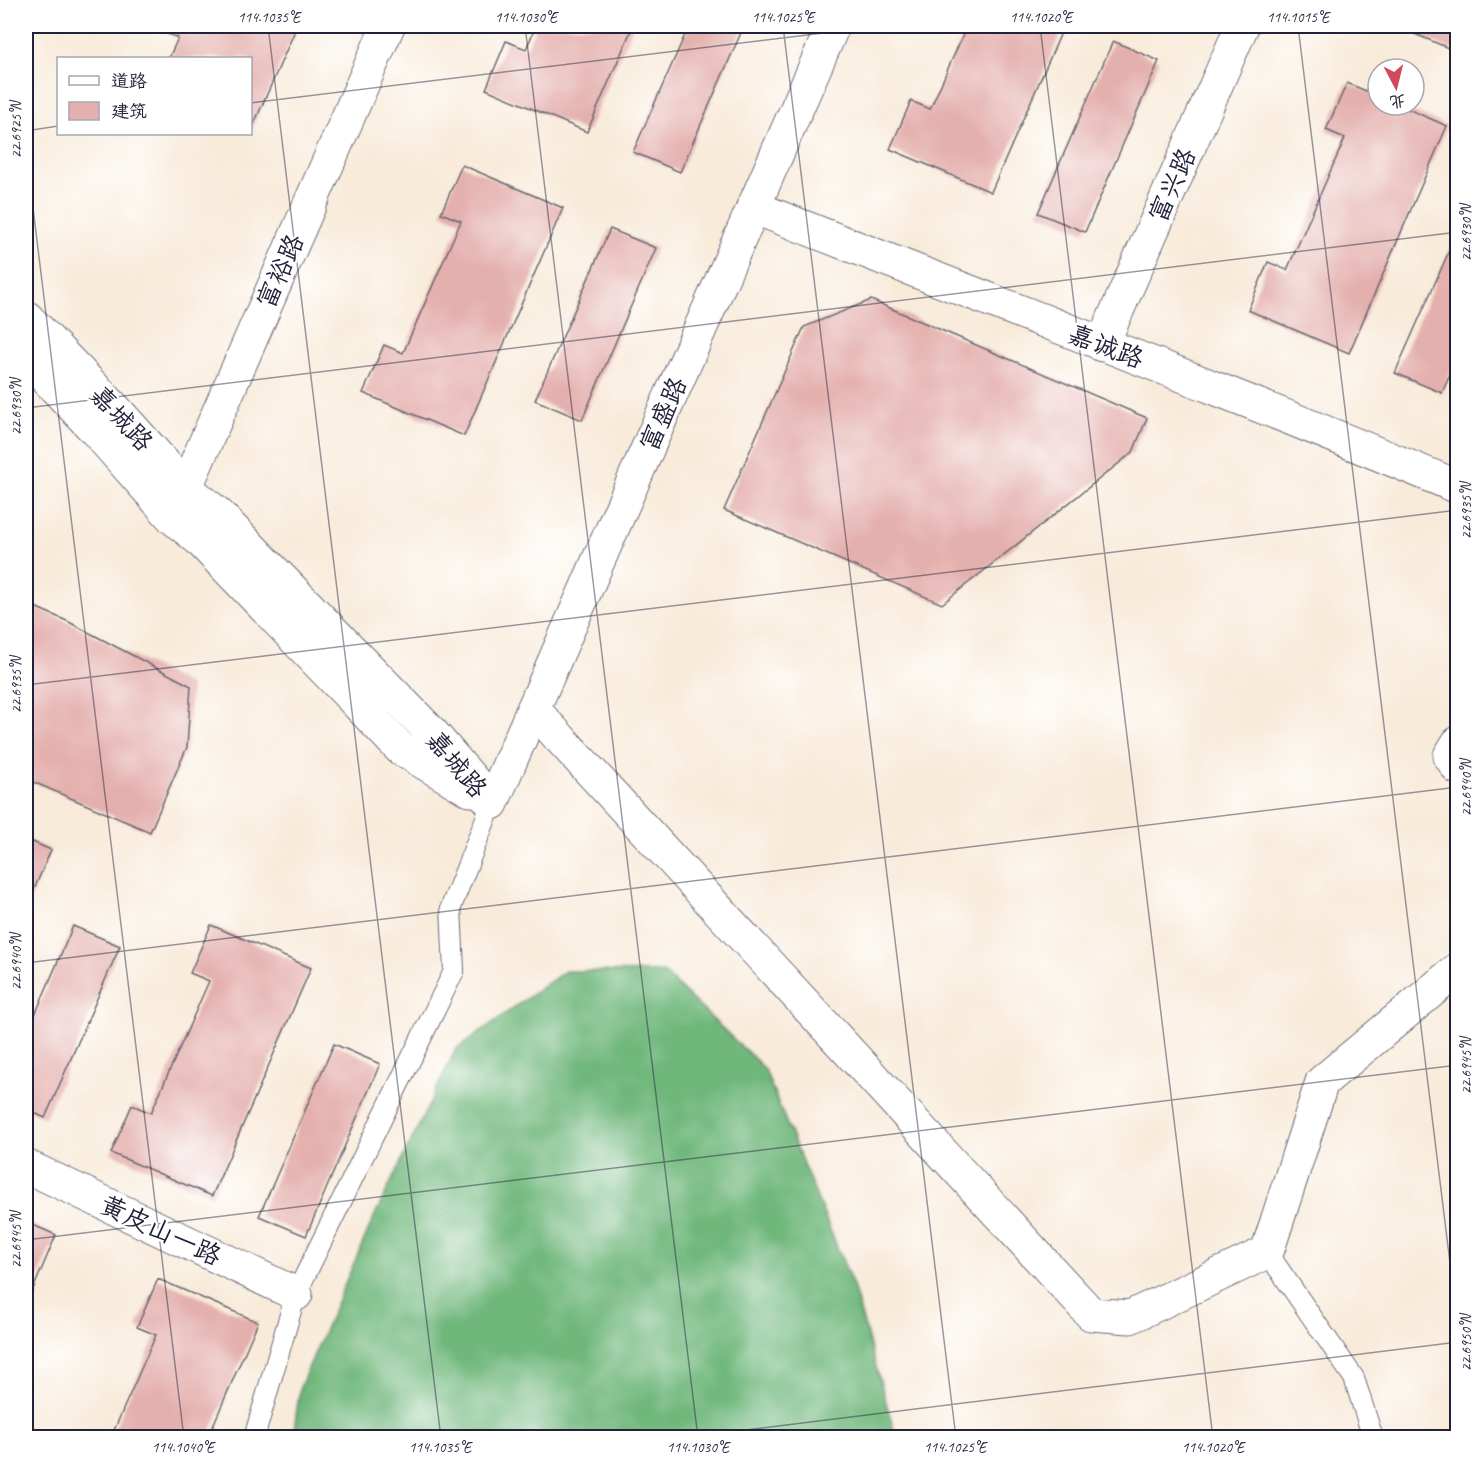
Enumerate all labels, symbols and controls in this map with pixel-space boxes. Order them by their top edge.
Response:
text: 114.1035°E [238,8,302,27]
text: 114.1030°E [495,8,559,27]
text: 114.1025°E [752,8,816,27]
text: 114.1020°E [1010,8,1074,27]
text: 114.1015°E [1267,8,1331,27]
legend [57,57,252,135]
north arrow [1366,57,1426,117]
text: 道路 [111,70,147,92]
text: 北 [1389,90,1407,112]
text: 22.6925°N [7,99,26,158]
text: 建筑 [111,100,147,122]
street label: 富兴路 [1142,143,1203,228]
text: 22.6930°N [1457,202,1476,261]
street label: 富裕路 [250,229,311,314]
street label: 嘉诚路 [1063,317,1148,376]
street label: 富盛路 [633,372,694,457]
text: 22.6930°N [7,376,26,435]
street label: 嘉城路 [83,379,160,458]
text: 22.6935°N [1457,480,1476,539]
text: 22.6935°N [7,654,26,713]
street label: 嘉城路 [419,724,494,805]
text: 22.6940°N [1457,757,1476,816]
text: 22.6940°N [7,931,26,990]
text: 22.6945°N [1457,1035,1476,1094]
street label: 黄皮山一路 [95,1188,227,1273]
text: 22.6945°N [7,1209,26,1268]
text: 22.6950°N [1457,1312,1476,1371]
text: 114.1040°E [152,1438,216,1457]
text: 114.1035°E [409,1438,473,1457]
text: 114.1030°E [667,1438,731,1457]
text: 114.1025°E [924,1438,988,1457]
text: 114.1020°E [1182,1438,1246,1457]

